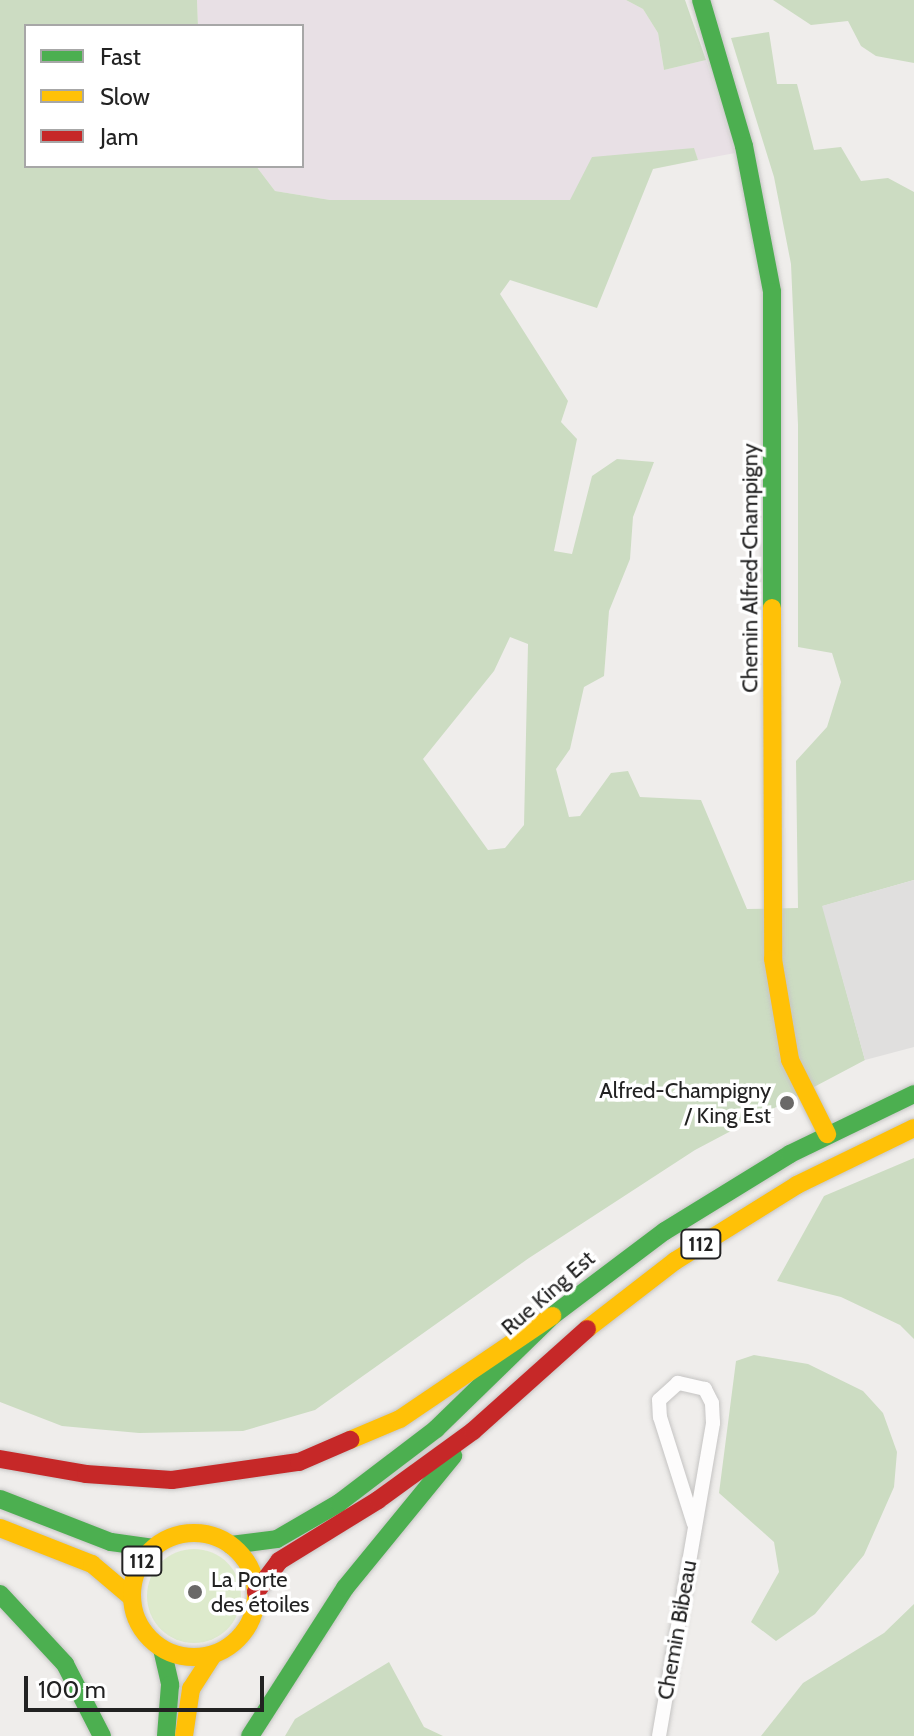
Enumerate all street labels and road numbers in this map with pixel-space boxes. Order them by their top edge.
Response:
street label: Chemin Alfred-Champigny [737,443,763,693]
road number: 112 [679,1228,723,1260]
street label: Rue King Est [496,1245,600,1341]
road number: 112 [120,1545,164,1577]
street label: Chemin Bibeau [652,1558,702,1702]

